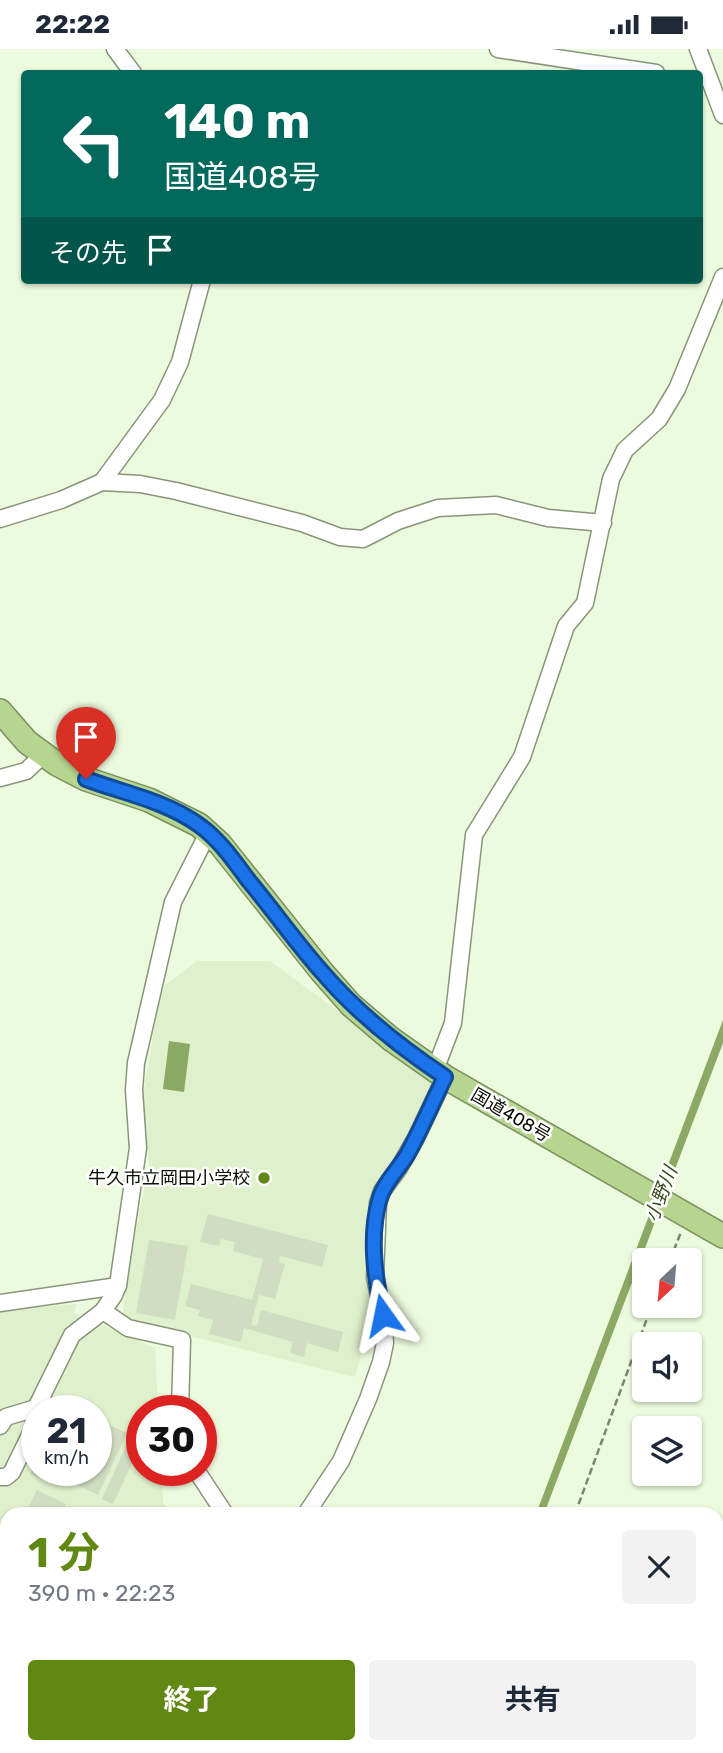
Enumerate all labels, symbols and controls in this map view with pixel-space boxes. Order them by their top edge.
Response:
text: 22:22 [35,9,110,40]
text: 140 m [164,92,310,150]
icon: left [49,98,140,189]
text: 国道408号 [164,158,321,196]
icon: arrive [141,231,179,269]
text: その先 [49,238,127,269]
pin [56,707,116,779]
icon: arrive [67,718,105,756]
street label: 国道408号 [467,1083,555,1147]
water label: 小野川 [640,1161,683,1225]
place label: 牛久市立岡田小学校 [88,1167,250,1189]
marker: 牛久市立岡田小学校 [256,1170,272,1186]
north arrow [632,1248,702,1318]
map controls [632,1248,702,1486]
position arrow [346,1278,420,1352]
button: sound [632,1332,702,1402]
speed limit sign: 30 [126,1395,217,1486]
text: 21 [46,1410,87,1452]
button: layers [632,1416,702,1486]
text: km/h [44,1447,89,1469]
text: 1 分 [28,1528,100,1578]
button: close [622,1530,696,1604]
text: 390 m · 22:23 [28,1579,175,1607]
button: 終了 [28,1660,355,1740]
button: 共有 [369,1660,696,1740]

